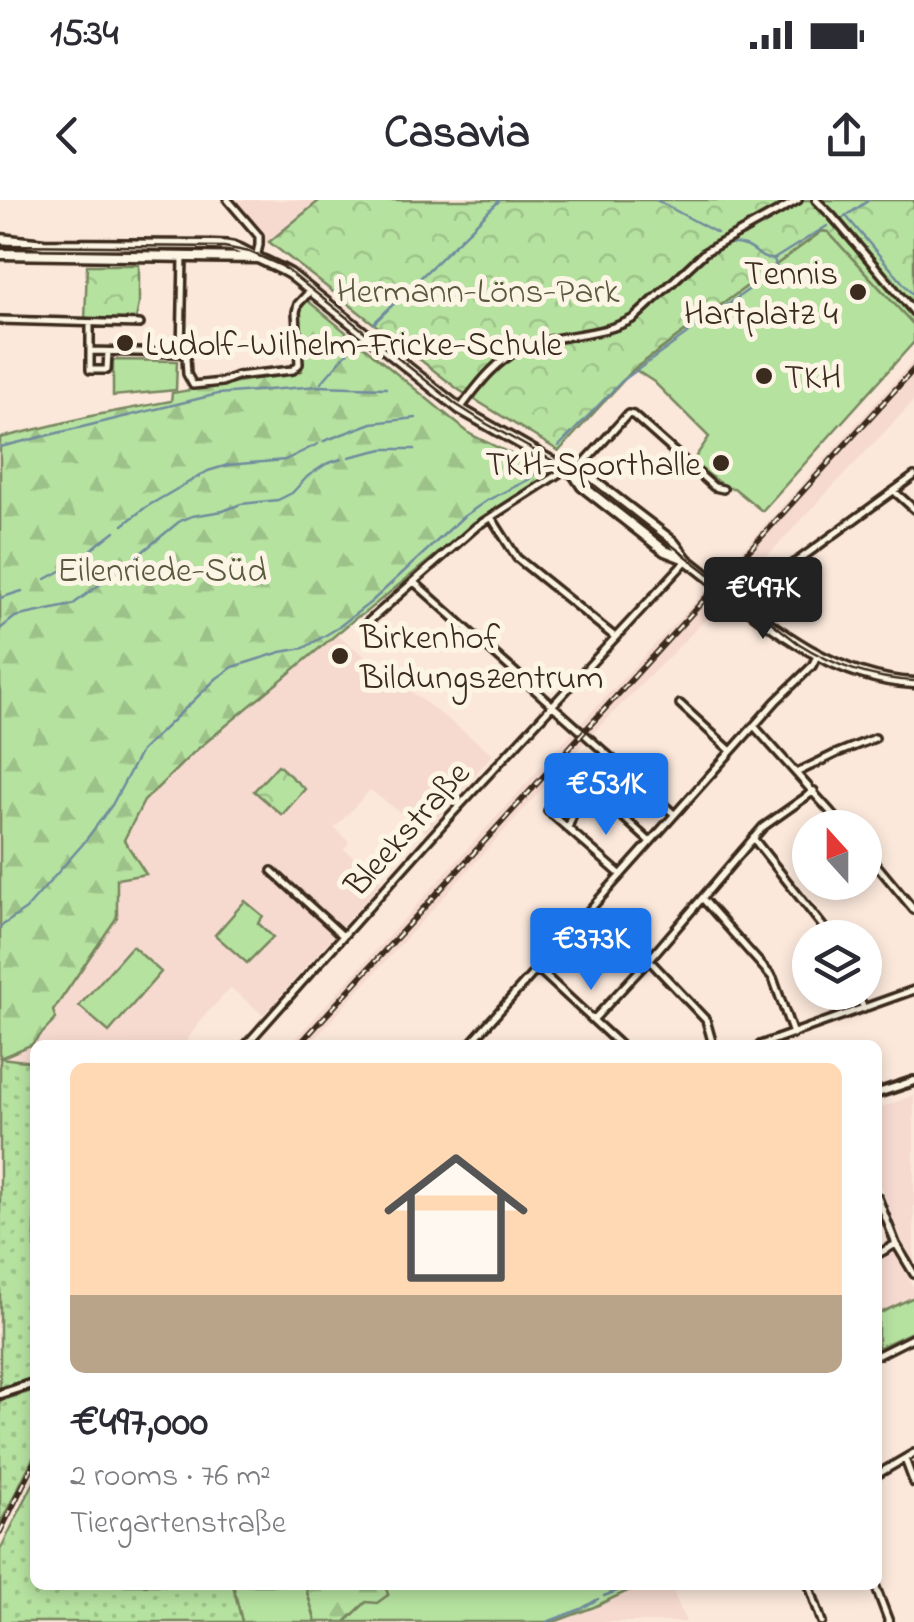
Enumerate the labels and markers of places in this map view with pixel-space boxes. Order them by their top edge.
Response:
place label: Tennis Hartplatz 4 [684,250,838,341]
marker: Tennis Hartplatz 4 [847,281,869,303]
place label: Ludolf-Wilhelm-Fricke-Schule [145,321,563,372]
marker: Ludolf-Wilhelm-Fricke-Schule [114,332,136,354]
place label: TKH [784,354,841,405]
marker: TKH [753,365,775,387]
place label: TKH-Sporthalle [485,441,701,492]
marker: TKH-Sporthalle [710,452,732,474]
pin: €497K [693,557,833,642]
place label: Birkenhof Bildungszentrum [359,614,603,705]
marker: Birkenhof Bildungszentrum [329,645,351,667]
pin: €531K [536,753,676,838]
pin: €373K [521,908,661,993]

